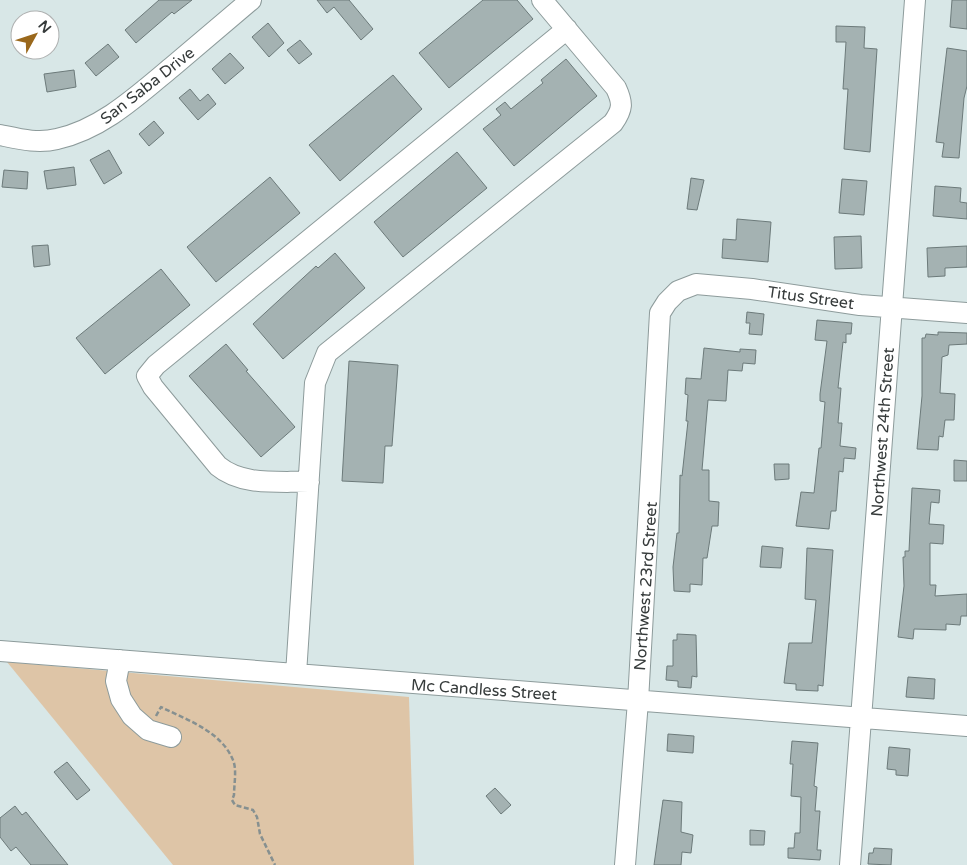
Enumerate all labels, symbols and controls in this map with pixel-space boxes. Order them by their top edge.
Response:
north arrow [10,10,60,60]
text: N [34,17,55,37]
street label: San Saba Drive [96,43,199,129]
street label: Titus Street [766,282,855,314]
street label: Northwest 24th Street [867,347,899,517]
street label: Northwest 23rd Street [630,501,662,671]
street label: Mc Candless Street [410,675,558,705]

